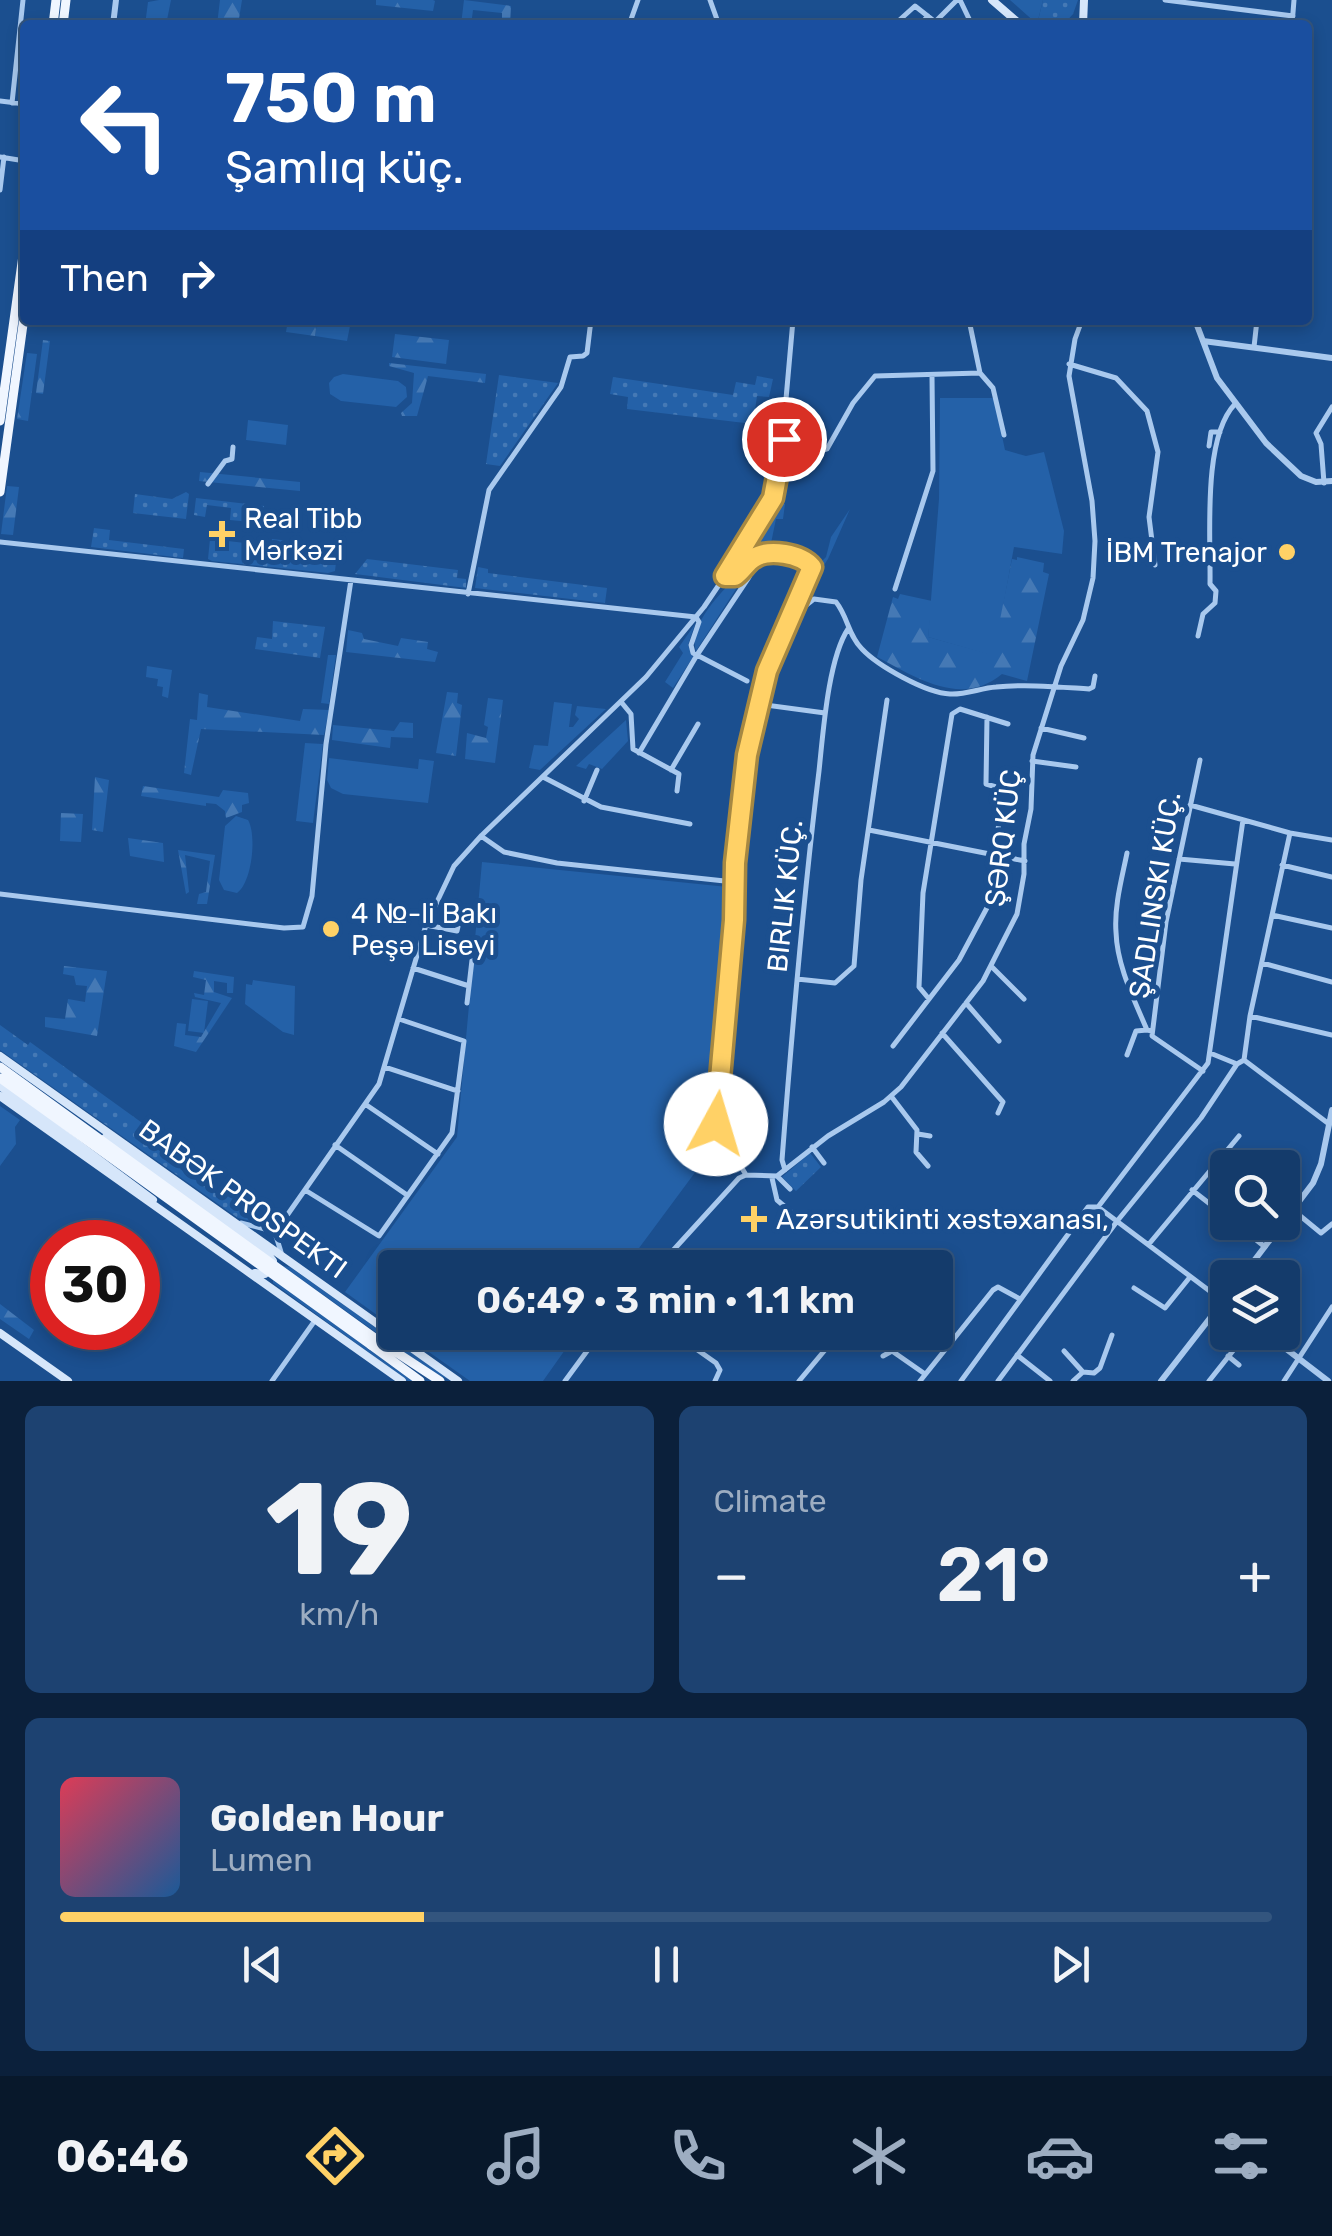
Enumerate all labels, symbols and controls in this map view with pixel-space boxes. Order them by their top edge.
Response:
text: 750 m [225,57,437,140]
icon: left [60,60,190,190]
text: Şamlıq küç. [225,141,464,194]
icon: right [169,250,224,305]
text: Then [60,255,149,301]
pin [742,397,827,482]
icon: arrive [757,412,812,467]
place label: Real Tibb Mərkəzi [244,502,363,567]
marker: Real Tibb Mərkəzi [209,521,235,547]
place label: İBM Trenajor [1106,536,1267,569]
marker: İBM Trenajor [1276,541,1298,563]
street label: ŞƏRQ KÜÇ [978,768,1028,908]
street label: ŞADLINSKI KÜÇ. [1122,789,1188,1001]
street label: BIRLIK KÜÇ. [761,818,809,974]
place label: 4 №-li Bakı Peşə Liseyi [351,897,497,962]
marker: 4 №-li Bakı Peşə Liseyi [320,918,342,940]
position arrow [664,1072,768,1176]
street label: BABƏK PROSPEKTI [133,1113,353,1285]
map controls [1210,1150,1300,1350]
button: search [1210,1150,1300,1240]
place label: Azərsutikinti xəstəxanası, [776,1203,1109,1236]
marker: Azərsutikinti xəstəxanası, [741,1206,767,1232]
speed limit sign: 30 [30,1220,160,1350]
button: layers [1210,1260,1300,1350]
text: 06:49 · 3 min · 1.1 km [476,1277,855,1323]
text: 19 [265,1452,413,1607]
text: Climate [714,1482,827,1520]
text: 21° [937,1531,1050,1620]
text: − [714,1543,749,1608]
text: + [1238,1543,1272,1608]
text: km/h [299,1595,379,1633]
text: Golden Hour [210,1795,444,1841]
text: Lumen [210,1841,313,1879]
icon: previous [235,1937,290,1992]
icon: pause [639,1937,694,1992]
icon: next [1043,1937,1098,1992]
icon: directions [300,2121,370,2191]
icon: music [481,2121,551,2191]
icon: phone [663,2121,733,2191]
icon: climate [844,2121,914,2191]
icon: car [1025,2121,1095,2191]
icon: filters [1206,2121,1276,2191]
text: 06:46 [56,2130,189,2183]

